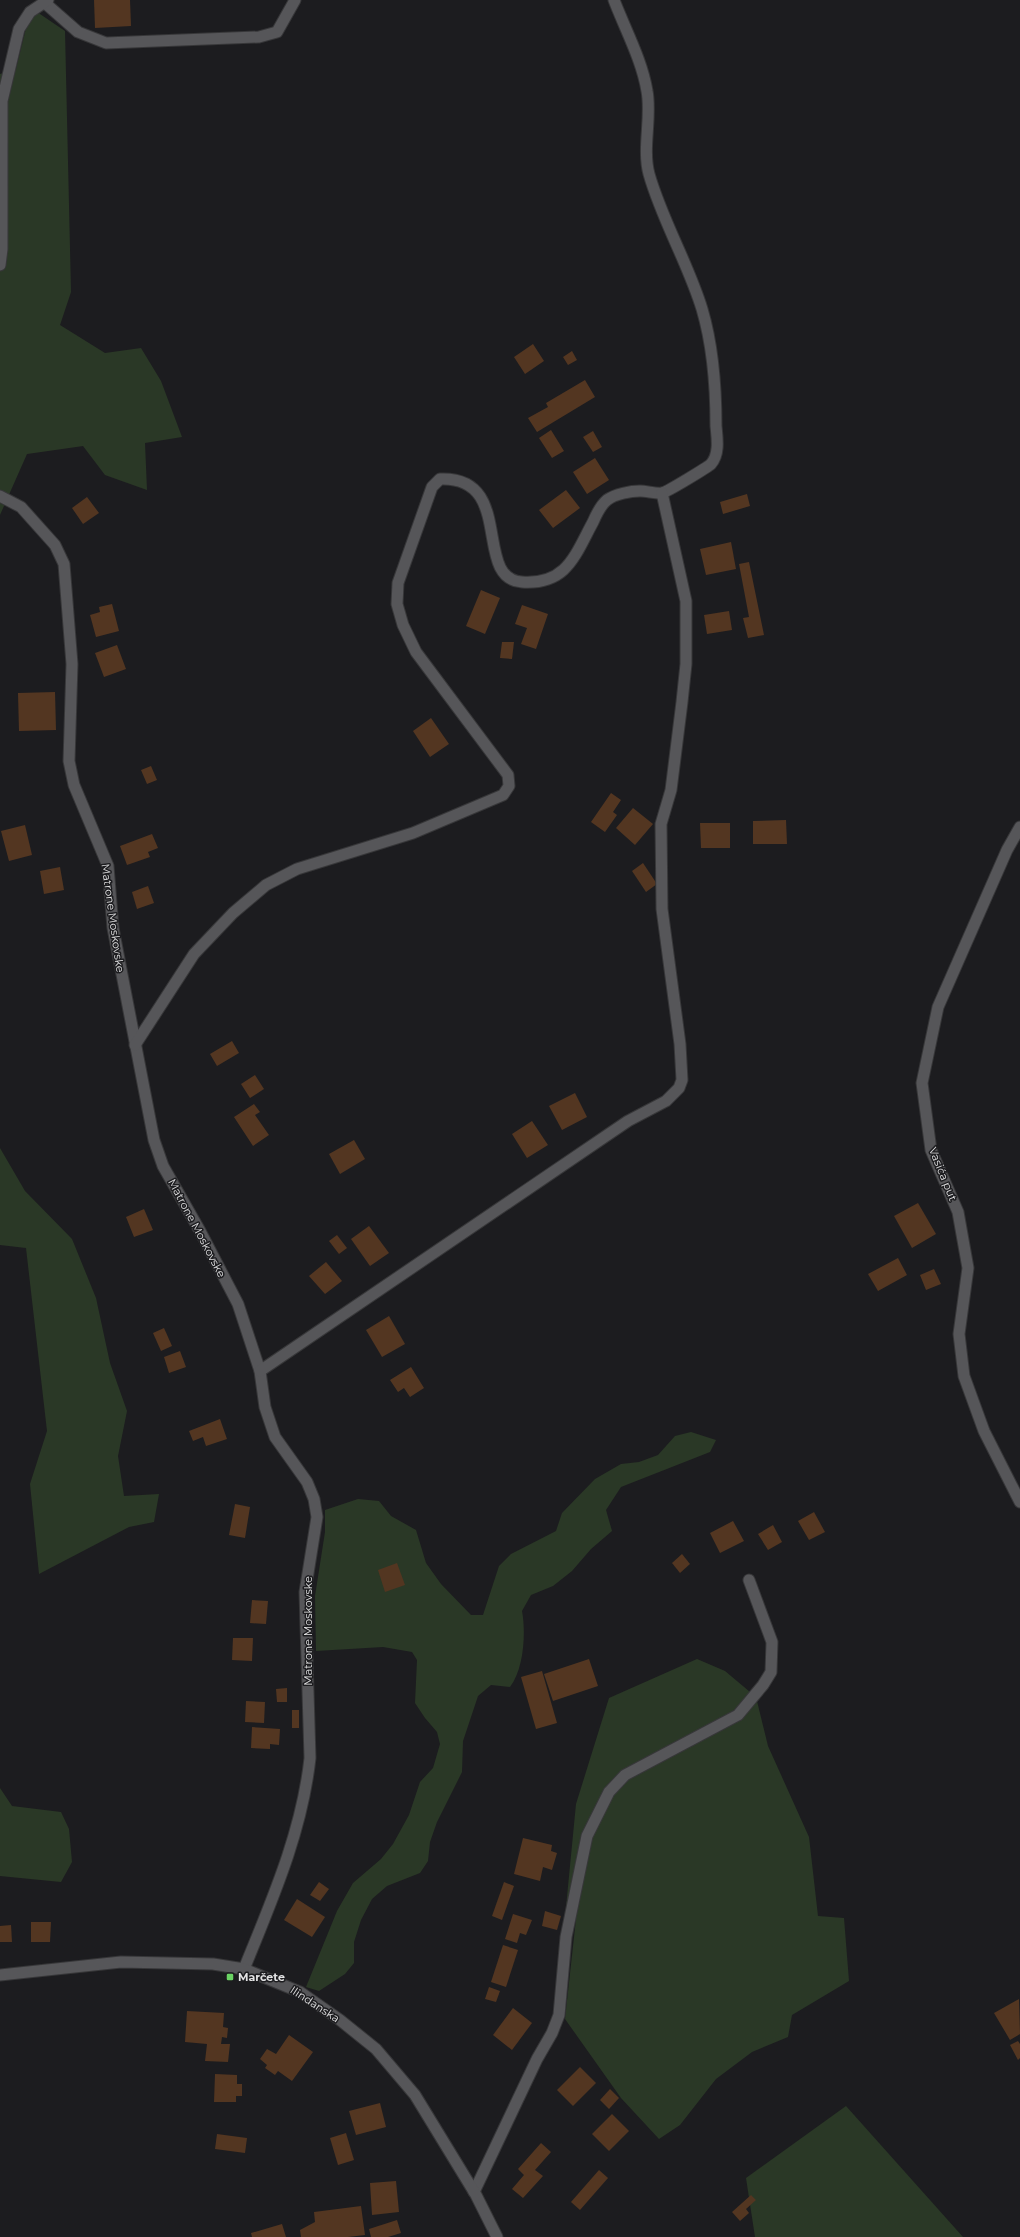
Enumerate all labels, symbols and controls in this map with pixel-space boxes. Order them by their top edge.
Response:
street label: Matrone Moskovske [98,863,128,974]
street label: Vasića put [926,1145,960,1203]
street label: Matrone Moskovske [165,1176,229,1280]
street label: Matrone Moskovske [301,1576,315,1686]
place label: Marčete [238,1970,285,1984]
marker: Marčete [225,1972,235,1982]
street label: Ilindanska [288,1983,342,2025]

